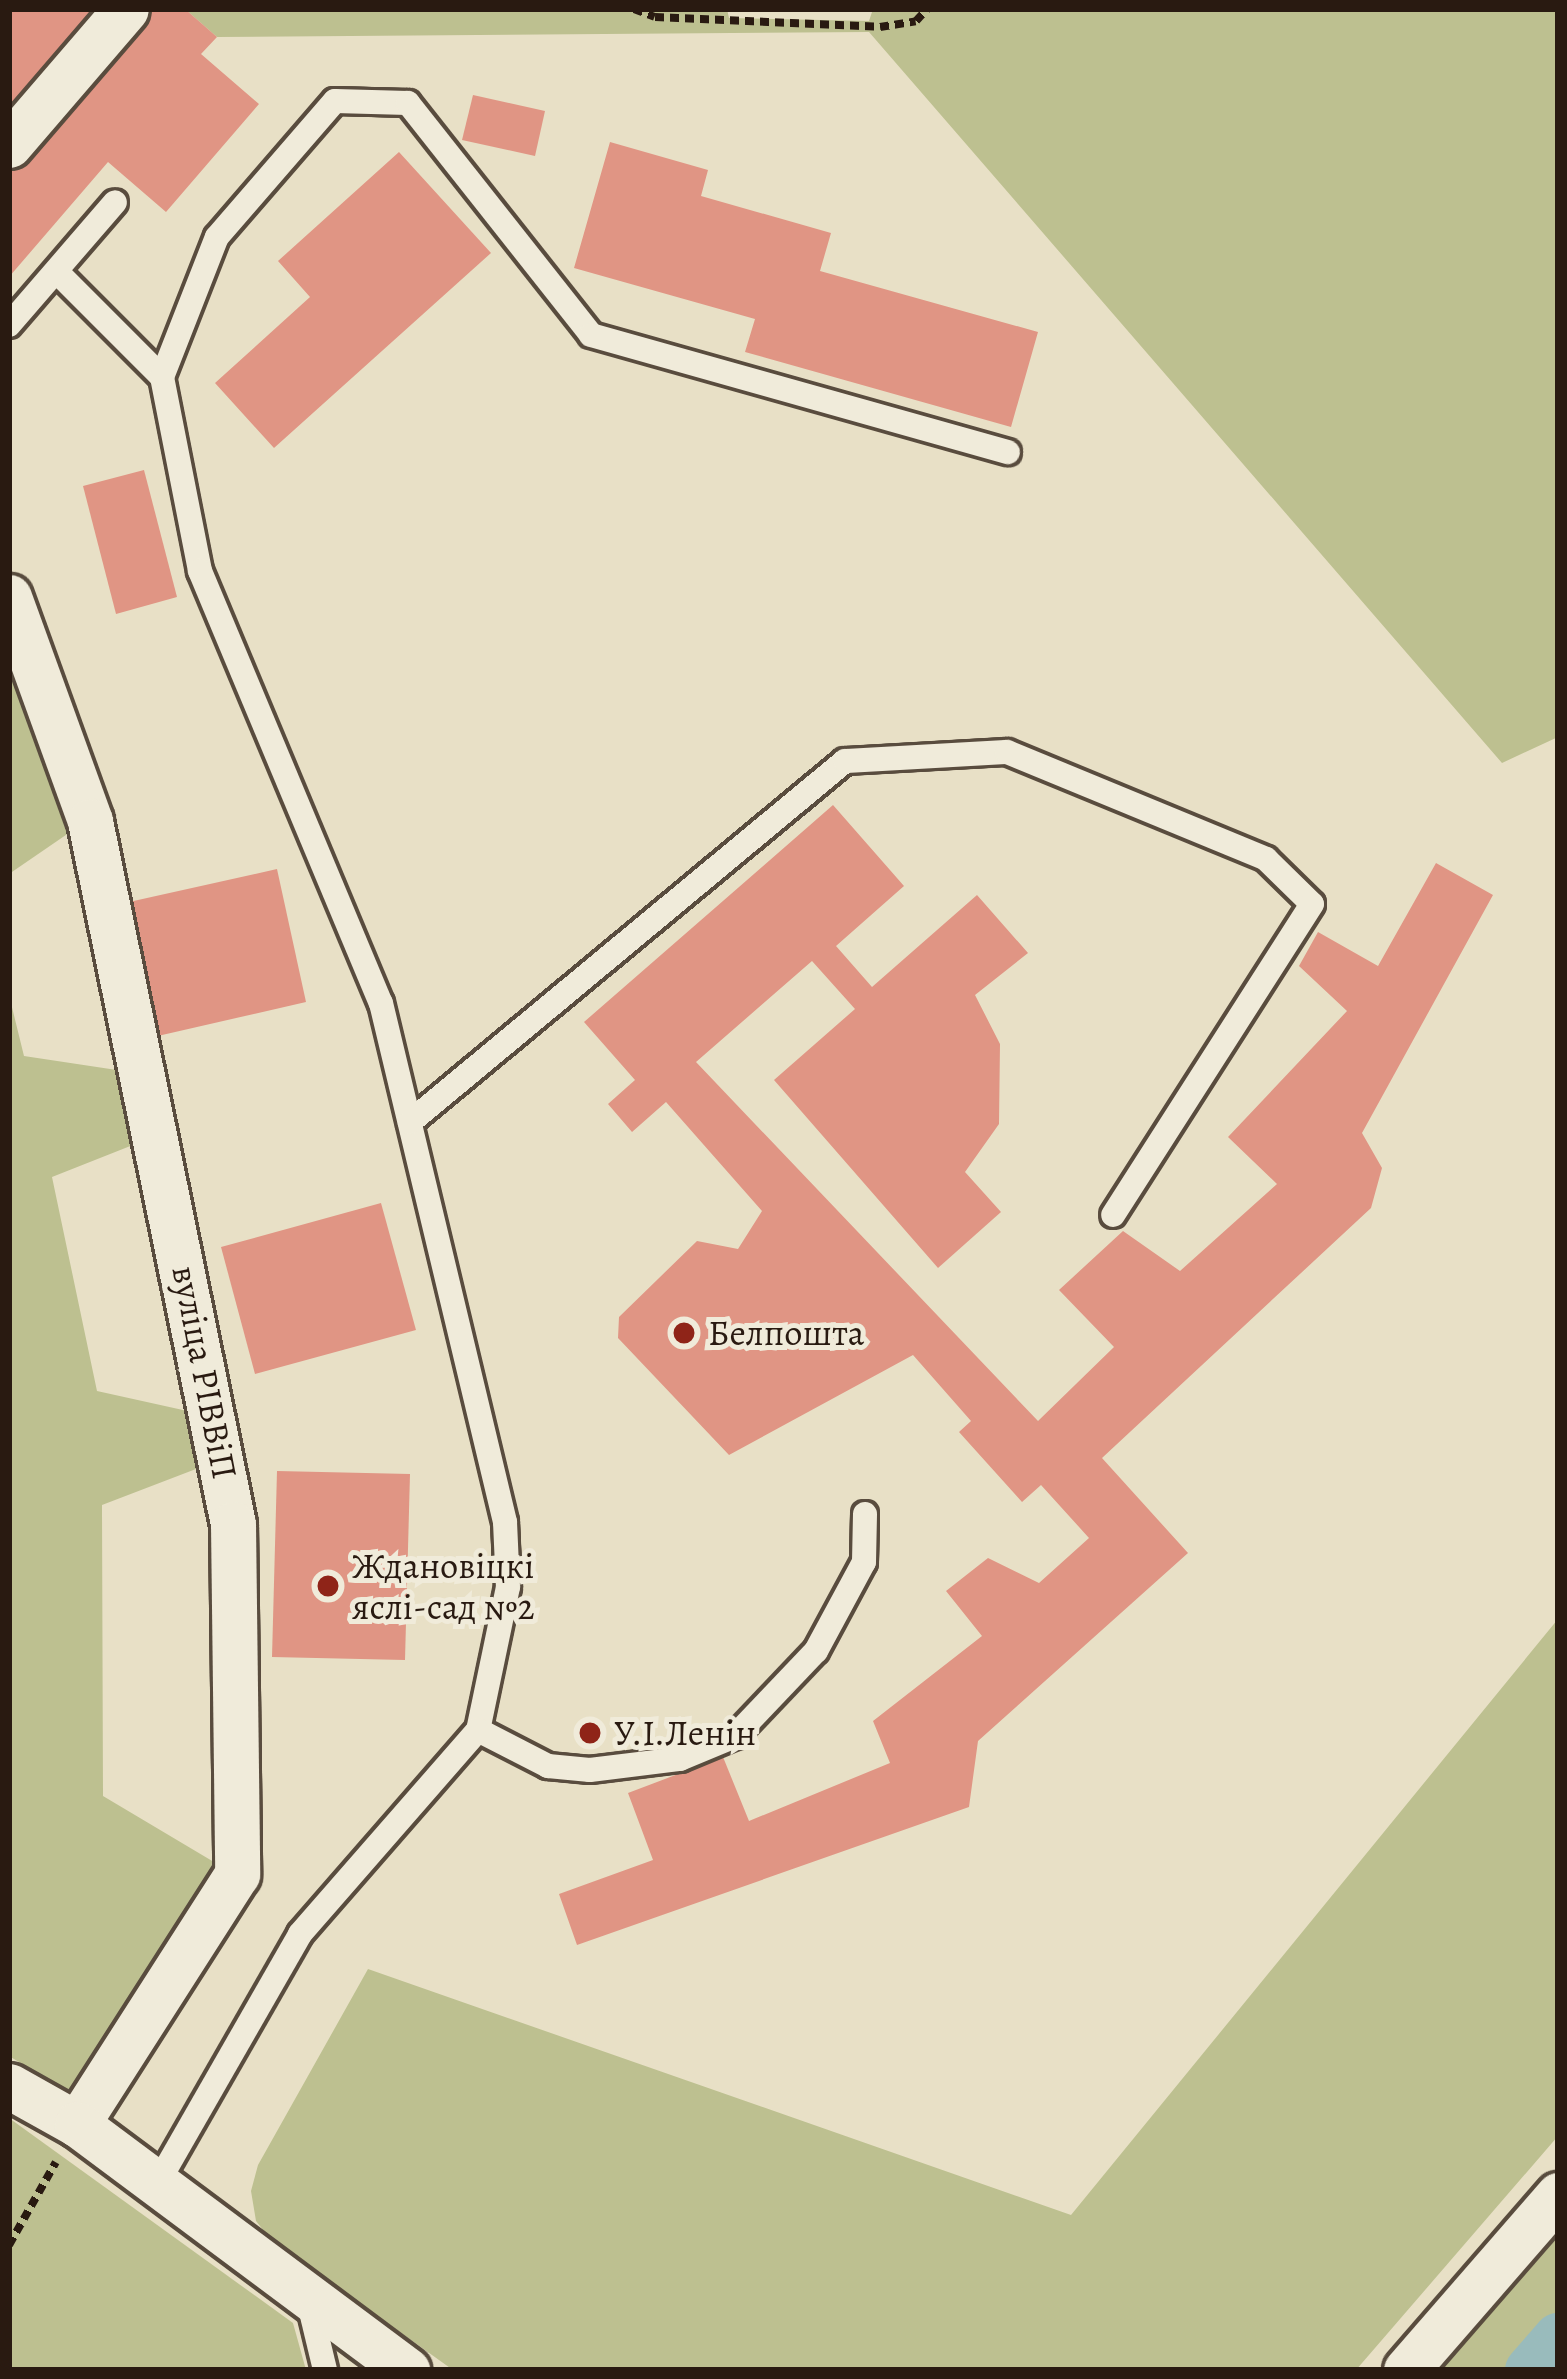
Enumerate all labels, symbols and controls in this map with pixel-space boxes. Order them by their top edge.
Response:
street label: вуліца РІВВіП [163,1262,247,1482]
place label: Белпошта [708,1311,864,1355]
marker: Белпошта [671,1320,697,1346]
place label: Ждановіцкі яслі-сад №2 [352,1543,535,1628]
marker: Ждановіцкі яслі-сад №2 [315,1573,341,1599]
place label: У.І.Ленін [614,1711,756,1755]
marker: У.І.Ленін [577,1720,603,1746]

